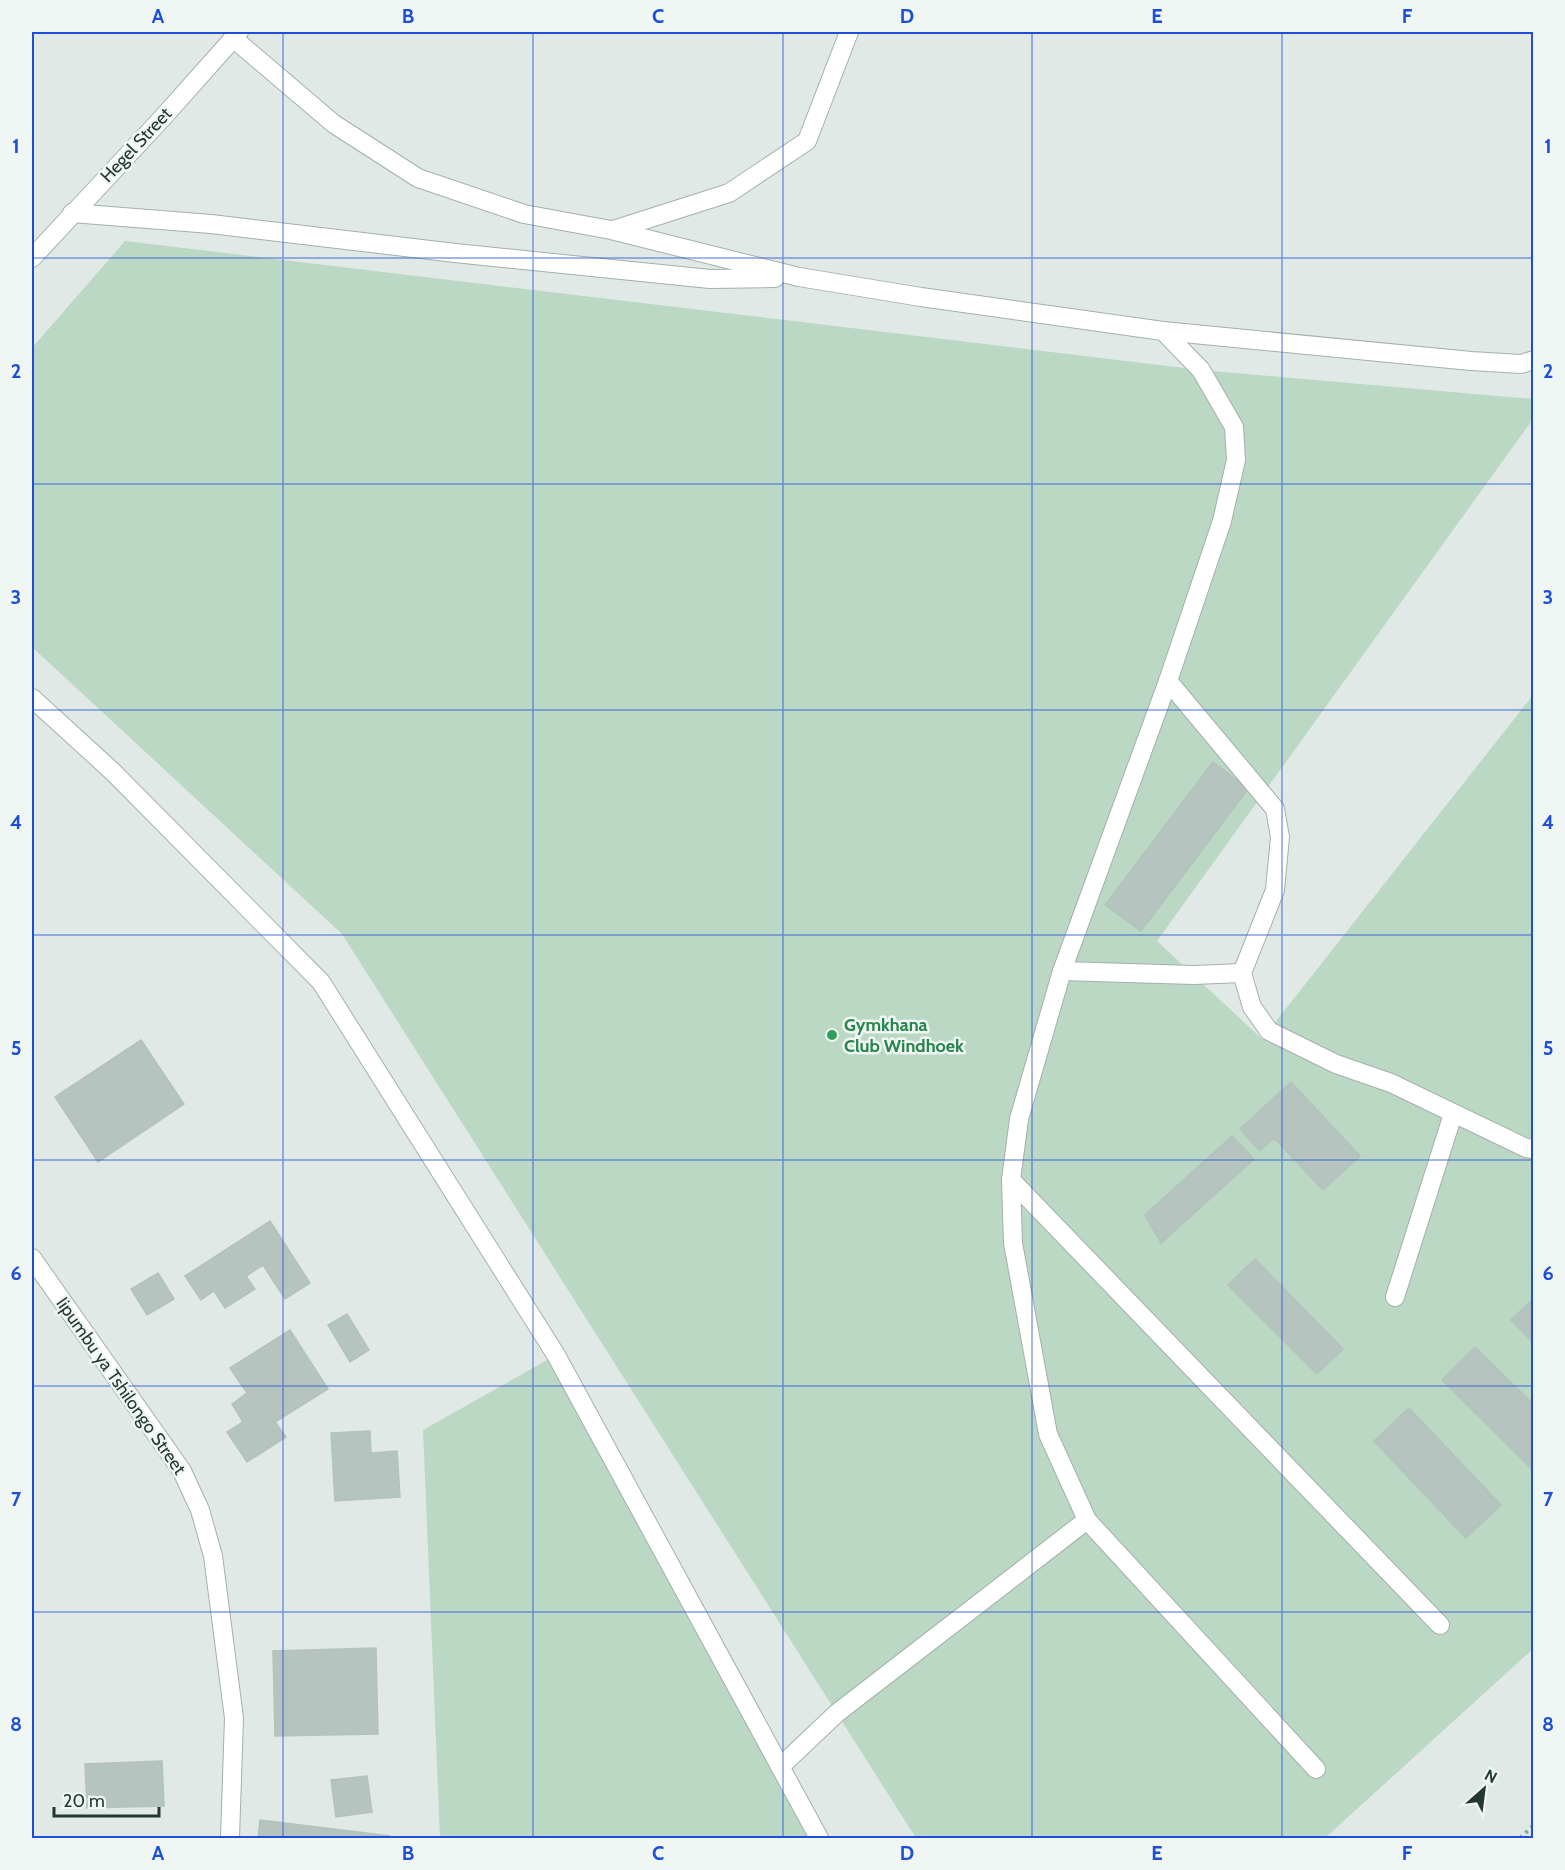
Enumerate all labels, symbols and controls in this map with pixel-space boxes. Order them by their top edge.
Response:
text: A [152,4,165,28]
text: B [402,4,414,28]
text: C [652,4,664,28]
text: D [900,4,914,28]
text: E [1151,4,1163,28]
text: F [1402,4,1413,28]
street label: Hegel Street [96,103,176,187]
text: 1 [12,134,20,158]
text: 1 [1544,134,1552,158]
text: 2 [11,359,21,383]
text: 2 [1543,359,1553,383]
text: 3 [11,585,21,609]
text: 3 [1543,585,1553,609]
text: 4 [10,810,22,834]
text: 4 [1542,810,1554,834]
place label: Gymkhana Club Windhoek [844,1014,964,1057]
marker: Gymkhana Club Windhoek [825,1028,839,1042]
text: 5 [11,1036,21,1060]
text: 5 [1543,1036,1553,1060]
text: 6 [10,1261,22,1285]
text: 6 [1542,1261,1554,1285]
street label: Iipumbu ya Tshilongo Street [51,1293,191,1479]
text: 7 [11,1487,22,1511]
text: 7 [1543,1487,1554,1511]
text: 8 [10,1712,22,1736]
text: 8 [1542,1712,1554,1736]
north arrow [1454,1759,1514,1819]
text: N [1481,1765,1500,1787]
scale bar [54,1780,159,1818]
text: 20 m [63,1790,105,1812]
text: A [152,1841,165,1865]
text: B [402,1841,414,1865]
text: C [652,1841,664,1865]
text: D [900,1841,914,1865]
text: E [1151,1841,1163,1865]
text: F [1402,1841,1413,1865]

